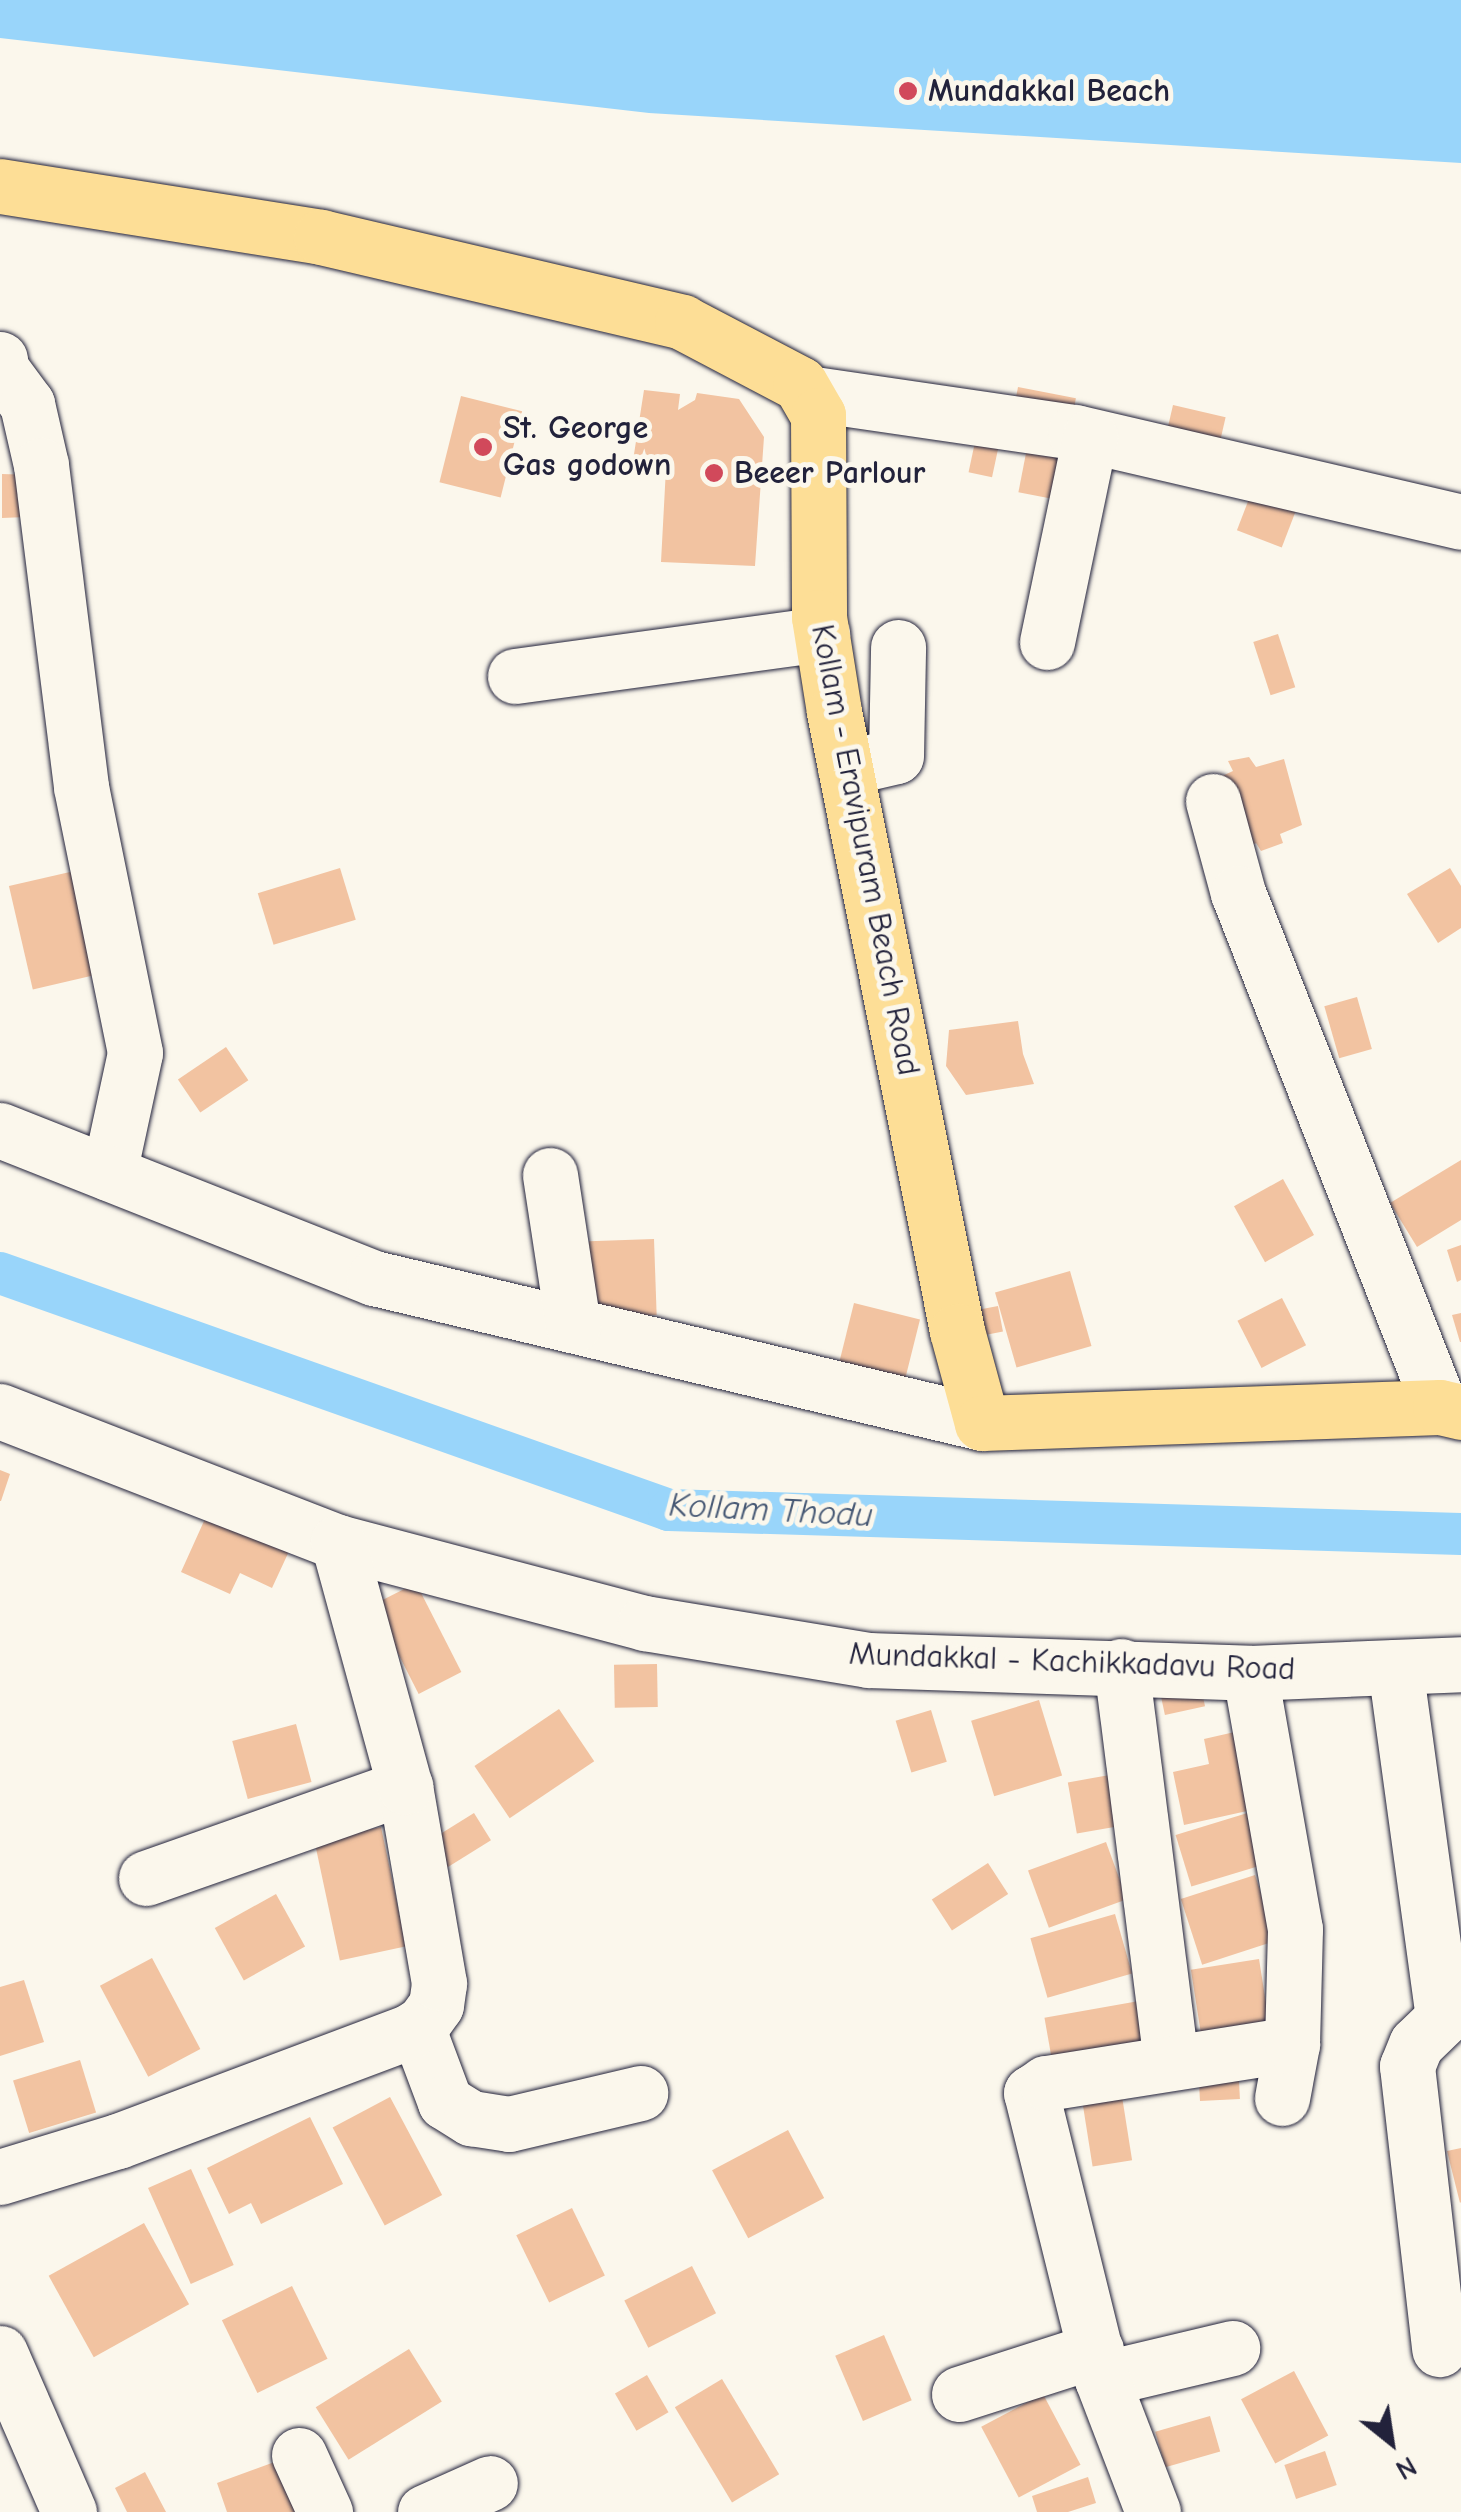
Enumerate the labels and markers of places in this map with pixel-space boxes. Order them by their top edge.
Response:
place label: Mundakkal Beach [928,72,1170,110]
marker: Mundakkal Beach [897,80,919,102]
place label: St. George Gas godown [503,410,671,485]
marker: St. George Gas godown [472,436,494,458]
place label: Beeer Parlour [734,454,925,492]
marker: Beeer Parlour [703,462,725,484]

